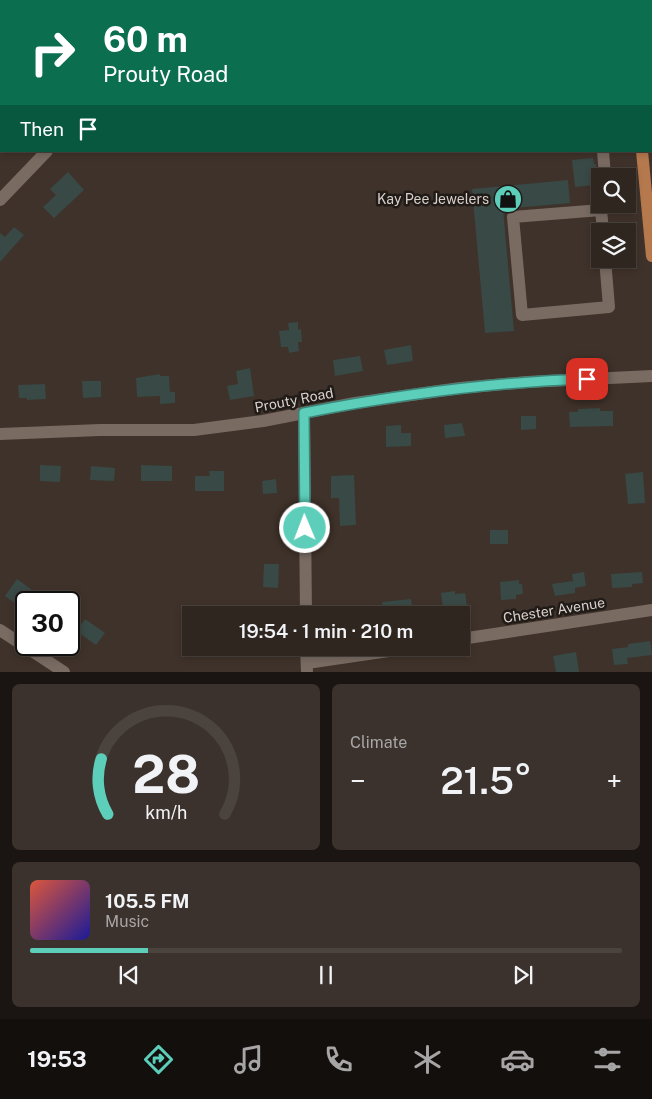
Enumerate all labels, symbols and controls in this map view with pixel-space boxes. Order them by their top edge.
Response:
text: 60 m [103,19,188,60]
icon: right [20,20,85,85]
text: Prouty Road [103,61,228,87]
icon: arrive [74,115,102,143]
text: Then [20,118,64,140]
map controls [591,168,636,268]
button: search [591,168,636,213]
shop icon: Kay Pee Jewelers [493,184,523,214]
place label: Kay Pee Jewelers [377,191,489,207]
button: layers [591,223,636,268]
pin [566,358,608,400]
icon: arrive [573,365,601,393]
street label: Prouty Road [253,385,335,415]
position arrow [278,501,330,553]
speed limit sign: 30 [15,591,80,656]
street label: Chester Avenue [502,594,606,626]
text: 19:54 · 1 min · 210 m [239,620,413,642]
text: Climate [350,733,407,752]
text: 28 [132,744,200,805]
text: 21.5° [440,758,532,803]
text: − [350,764,366,797]
text: + [606,764,622,797]
text: km/h [145,802,187,823]
text: 105.5 FM [105,890,190,912]
text: Music [105,912,149,931]
icon: previous [115,961,143,989]
icon: pause [312,961,340,989]
icon: next [509,961,537,989]
icon: directions [141,1042,176,1077]
icon: music [231,1042,266,1077]
icon: phone [321,1042,356,1077]
icon: climate [410,1042,445,1077]
icon: car [500,1042,535,1077]
icon: filters [590,1042,625,1077]
text: 19:53 [27,1046,87,1072]

